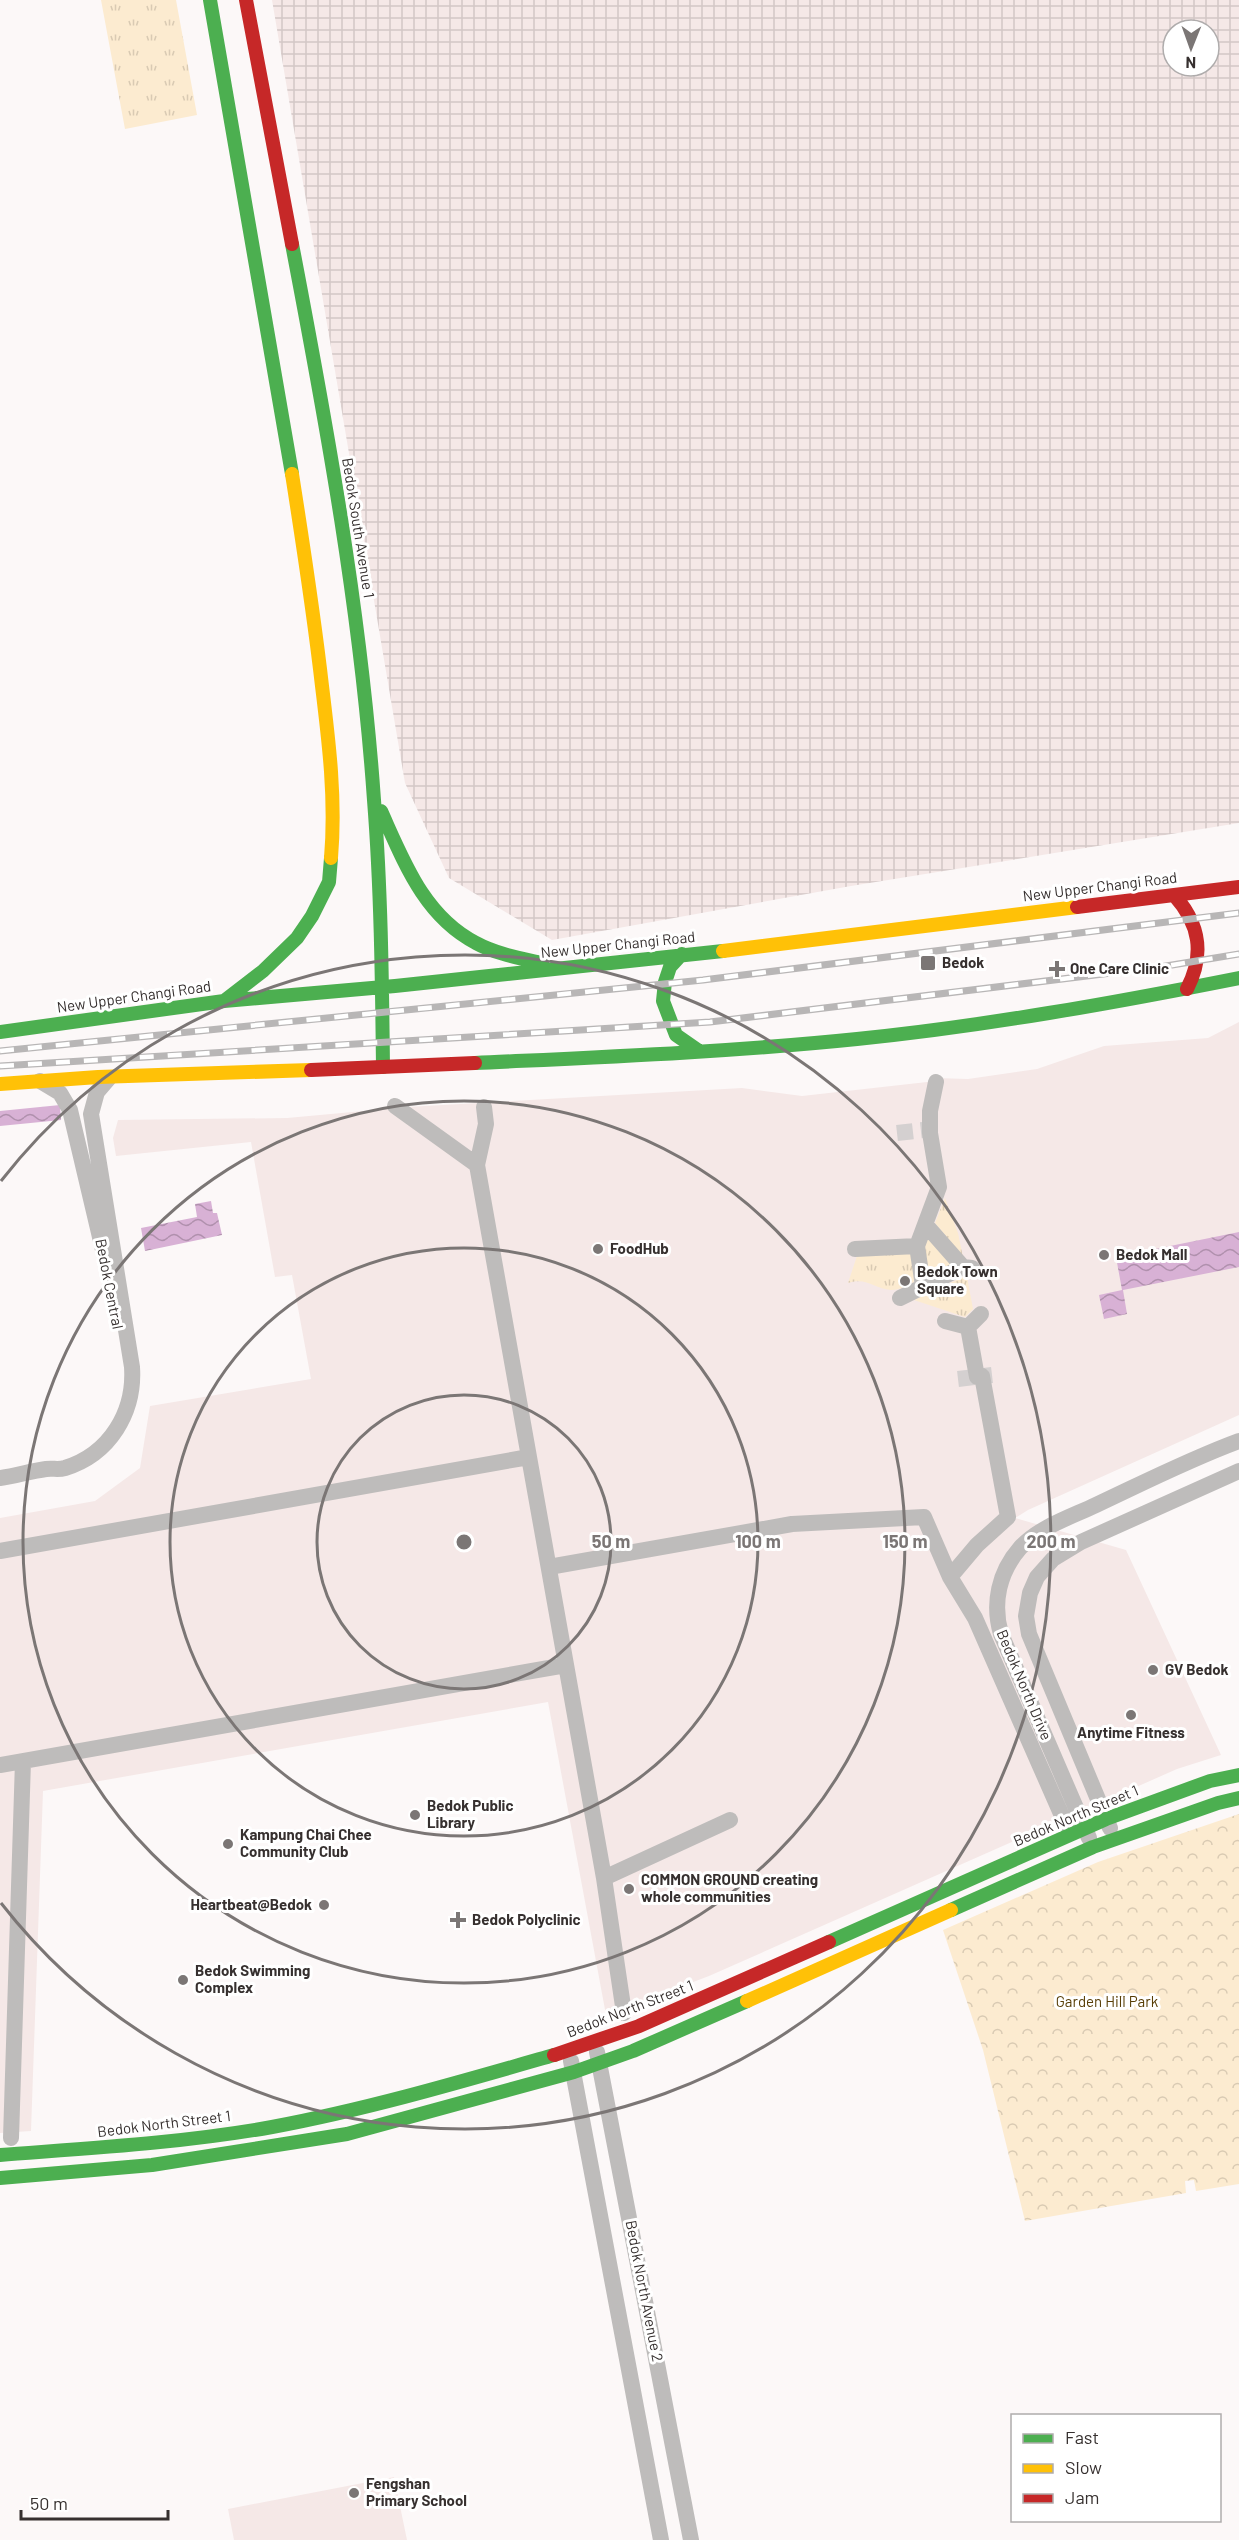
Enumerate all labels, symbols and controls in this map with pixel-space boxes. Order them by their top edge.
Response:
north arrow [1161,18,1221,78]
text: N [1185,54,1196,73]
street label: Bedok South Avenue 1 [339,456,379,599]
street label: New Upper Changi Road [1022,868,1178,904]
street label: New Upper Changi Road [540,927,696,961]
place label: Bedok [942,953,984,971]
marker: Bedok [919,954,937,972]
place label: One Care Clinic [1070,959,1169,977]
marker: One Care Clinic [1048,960,1066,978]
street label: New Upper Changi Road [56,976,212,1016]
street label: Bedok Central [92,1237,128,1330]
place label: FoodHub [610,1239,669,1257]
marker: FoodHub [591,1242,605,1256]
place label: Bedok Mall [1116,1245,1187,1263]
marker: Bedok Mall [1097,1248,1111,1262]
place label: Bedok Town Square [917,1262,998,1297]
marker: Bedok Town Square [898,1274,912,1288]
text: 50 m [592,1530,630,1552]
text: 100 m [735,1530,781,1552]
text: 150 m [883,1530,927,1552]
text: 200 m [1026,1530,1076,1552]
centre of rings [454,1532,474,1552]
street label: Bedok North Drive [994,1627,1056,1743]
place label: GV Bedok [1165,1660,1229,1678]
marker: GV Bedok [1146,1663,1160,1677]
marker: Anytime Fitness [1124,1708,1138,1722]
place label: Anytime Fitness [1077,1723,1185,1741]
street label: Bedok North Street 1 [1010,1781,1141,1850]
place label: Bedok Public Library [427,1796,514,1831]
marker: Bedok Public Library [408,1808,422,1822]
place label: Kampung Chai Chee Community Club [240,1825,372,1860]
marker: Kampung Chai Chee Community Club [221,1837,235,1851]
place label: COMMON GROUND creating whole communities [641,1870,818,1905]
marker: COMMON GROUND creating whole communities [622,1882,636,1896]
place label: Heartbeat@Bedok [190,1895,312,1913]
marker: Heartbeat@Bedok [317,1898,331,1912]
place label: Bedok Polyclinic [472,1910,581,1928]
marker: Bedok Polyclinic [449,1911,467,1929]
place label: Bedok Swimming Complex [195,1961,310,1996]
marker: Bedok Swimming Complex [176,1973,190,1987]
street label: Bedok North Street 1 [564,1976,695,2040]
park label: Garden Hill Park [1056,1992,1159,2010]
street label: Bedok North Street 1 [96,2106,231,2140]
street label: Bedok North Avenue 2 [622,2219,668,2363]
legend [1011,2414,1221,2522]
text: Fast [1065,2426,1099,2448]
text: Slow [1065,2456,1102,2478]
place label: Fengshan Primary School [366,2474,467,2509]
scale bar [21,2483,168,2521]
marker: Fengshan Primary School [347,2486,361,2500]
text: Jam [1065,2486,1099,2508]
text: 50 m [30,2492,68,2514]

